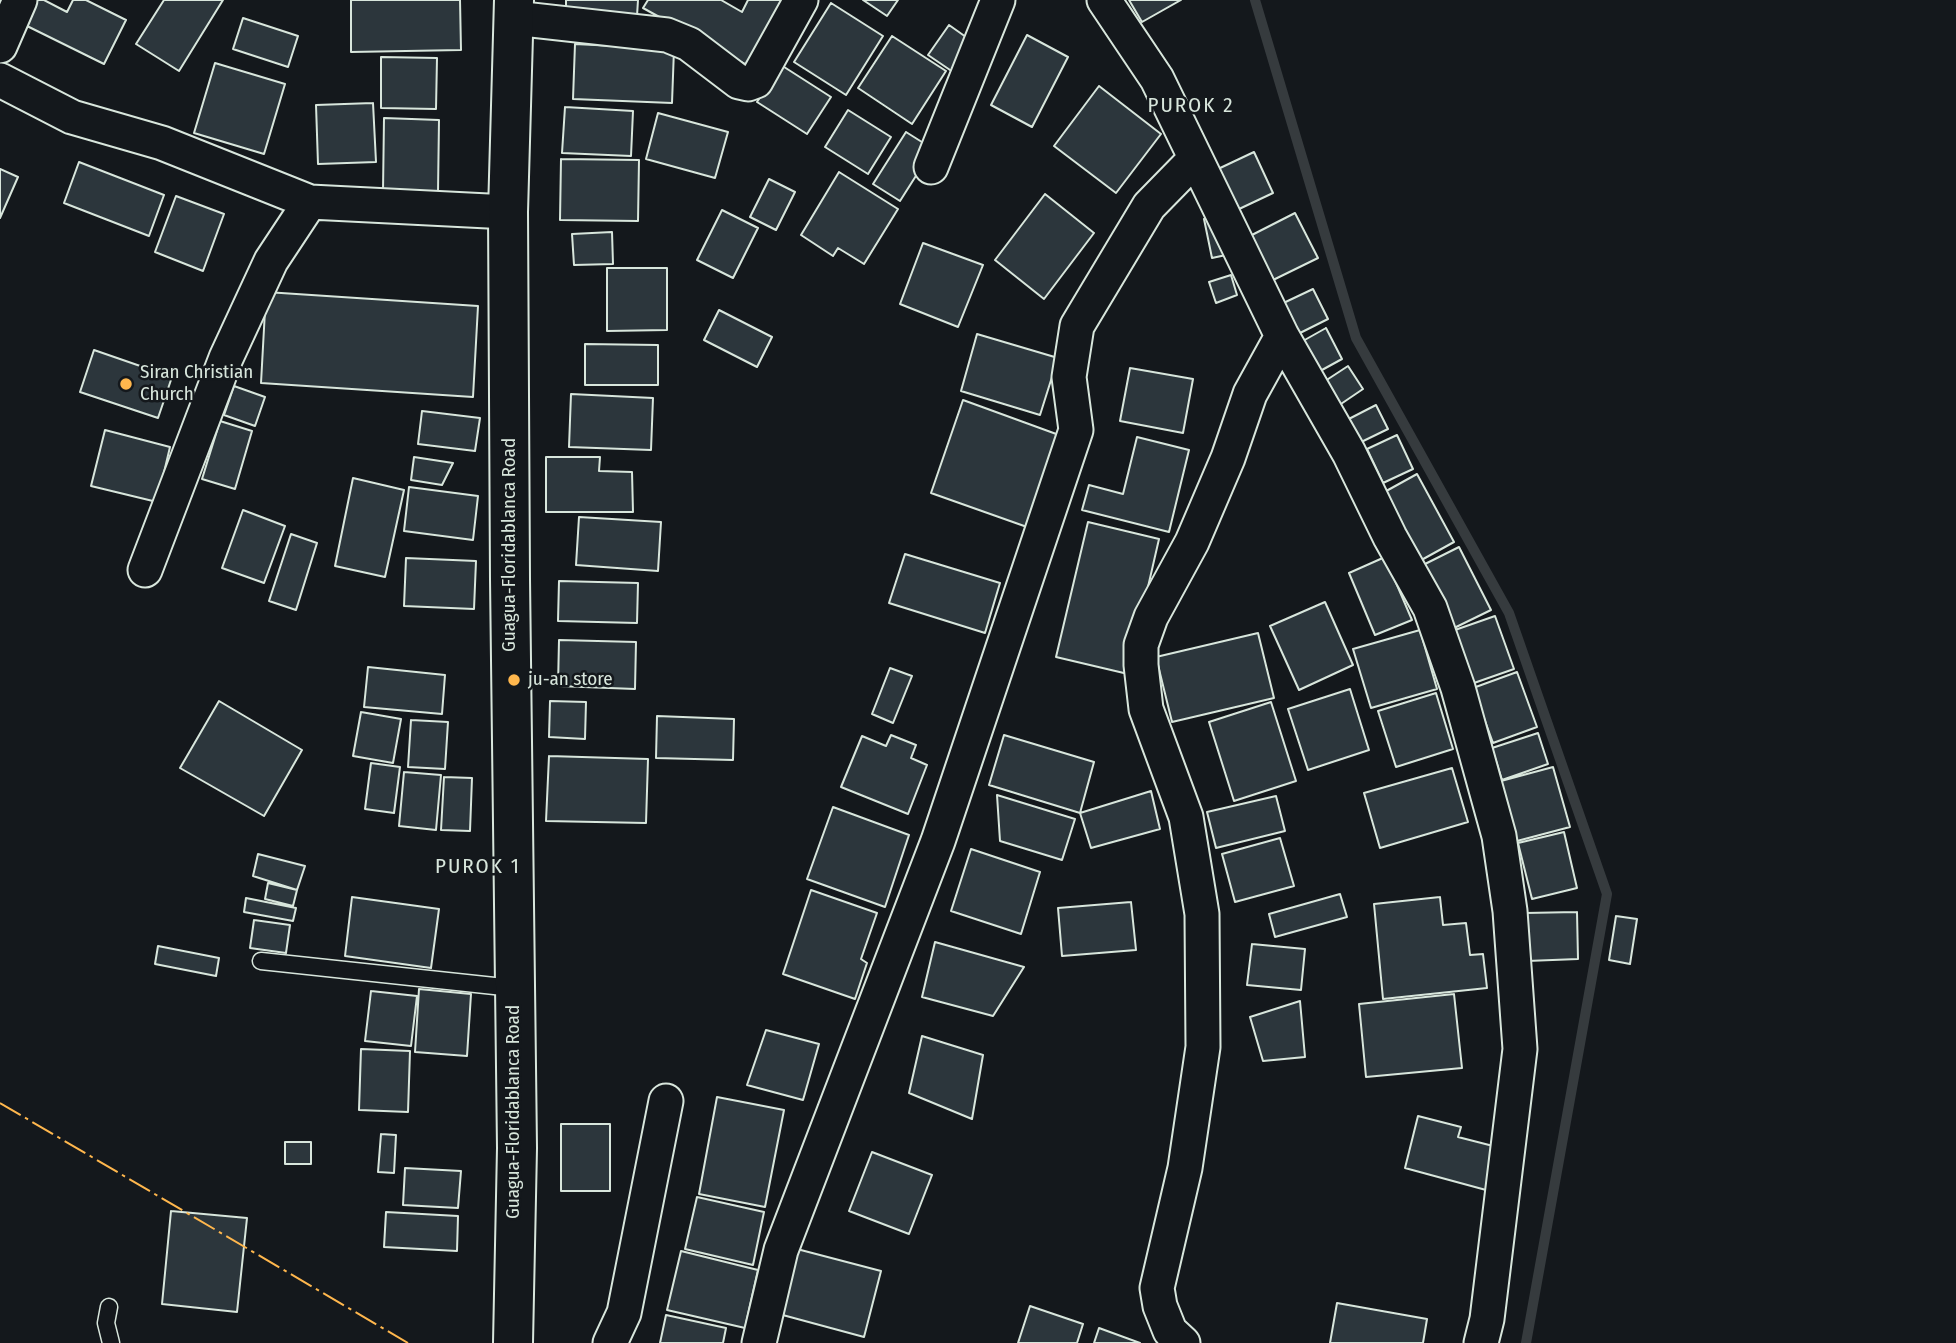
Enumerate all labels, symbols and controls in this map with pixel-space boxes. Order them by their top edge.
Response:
district label: PUROK 2 [1148,93,1234,119]
place label: Siran Christian Church [140,362,253,406]
marker: Siran Christian Church [118,376,134,392]
street label: Guagua-Floridablanca Road [499,438,521,652]
place label: ju-an store [528,669,613,691]
marker: ju-an store [506,672,522,688]
district label: PUROK 1 [436,854,520,880]
street label: Guagua-Floridablanca Road [503,1005,525,1219]

